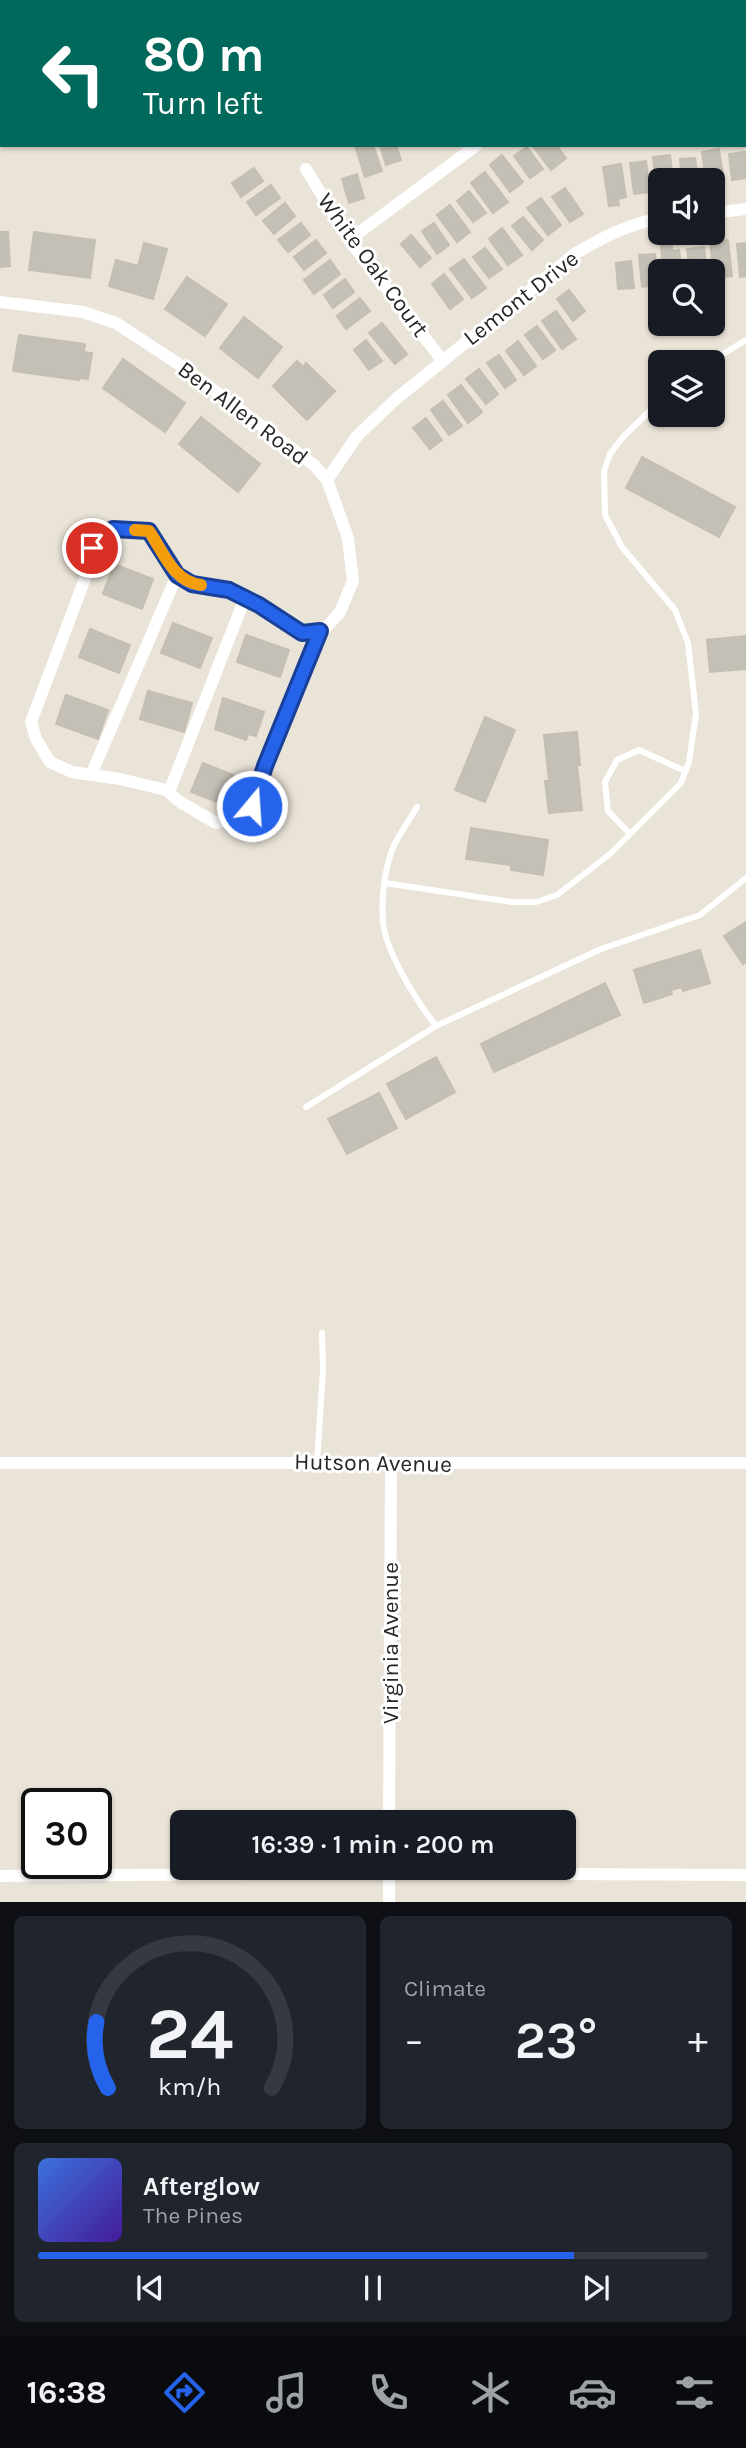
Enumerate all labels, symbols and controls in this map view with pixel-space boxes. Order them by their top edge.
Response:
text: 80 m [143,26,265,83]
icon: left [28,28,119,119]
text: Turn left [143,85,263,122]
map controls [648,168,725,427]
button: sound [648,168,725,245]
street label: White Oak Court [312,188,434,342]
street label: Lemont Drive [458,245,584,351]
button: search [648,259,725,336]
button: layers [648,350,725,427]
street label: Ben Allen Road [173,355,313,471]
pin [62,518,122,578]
icon: arrive [73,529,111,567]
position arrow [215,769,289,843]
street label: Hutson Avenue [294,1448,452,1478]
street label: Virginia Avenue [377,1562,404,1724]
speed limit sign: 30 [21,1788,112,1879]
text: 16:39 · 1 min · 200 m [252,1829,494,1860]
text: Climate [404,1975,486,2002]
text: 24 [146,1992,234,2077]
text: 23° [515,2010,597,2071]
text: − [404,2018,424,2063]
text: + [688,2018,708,2063]
text: km/h [158,2072,222,2101]
text: Afterglow [143,2171,260,2202]
text: The Pines [143,2202,243,2229]
icon: previous [131,2269,169,2307]
icon: pause [354,2269,392,2307]
icon: next [577,2269,615,2307]
icon: directions [160,2368,209,2417]
icon: music [262,2368,311,2417]
icon: phone [364,2368,413,2417]
icon: climate [466,2368,515,2417]
icon: car [568,2368,617,2417]
icon: filters [670,2368,719,2417]
text: 16:38 [27,2374,107,2411]

